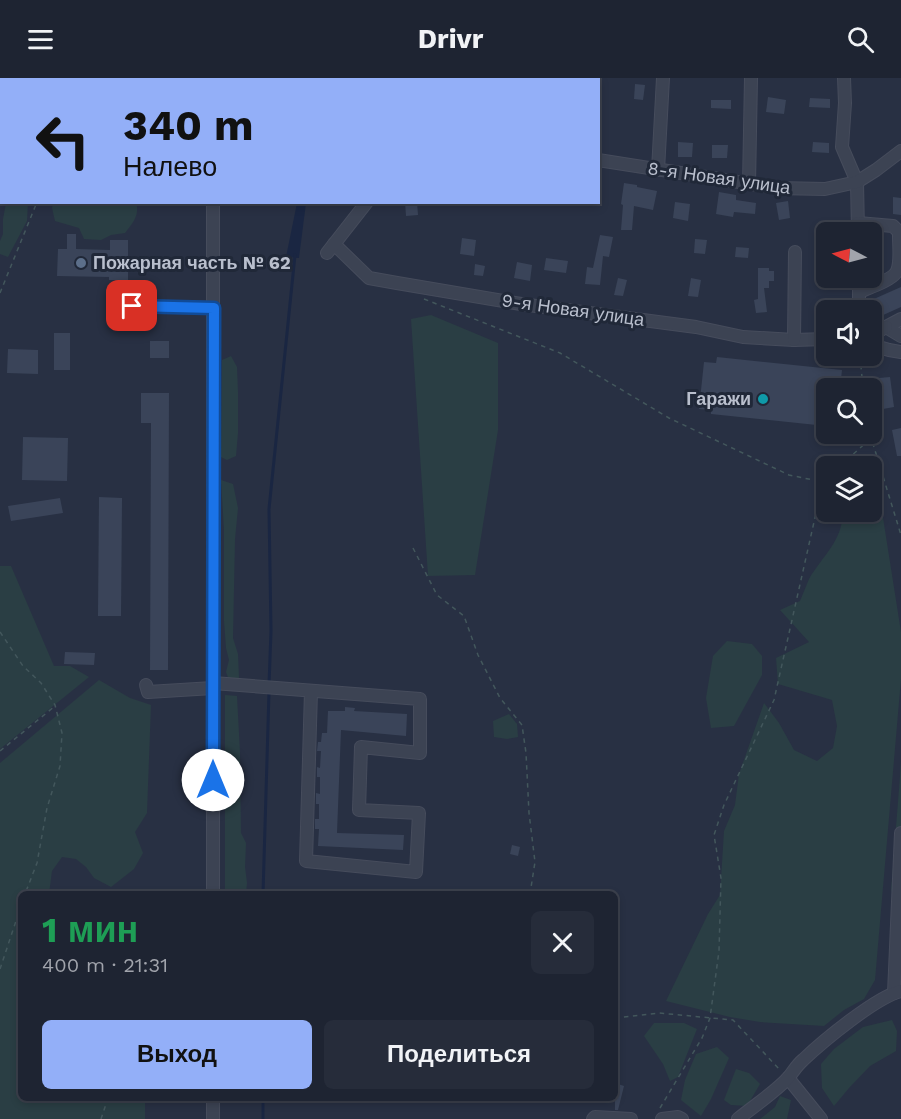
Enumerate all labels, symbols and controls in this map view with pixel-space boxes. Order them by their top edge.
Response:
icon: menu [24,23,57,56]
text: Drivr [418,23,483,55]
icon: search [844,23,877,56]
text: 340 m [123,101,254,150]
icon: left [24,102,102,180]
text: Налево [123,151,217,183]
street label: 8-я Новая улица [646,157,793,198]
north arrow [816,222,882,288]
map controls [816,222,882,522]
place label: Пожарная часть № 62 [93,252,291,273]
marker: Пожарная часть № 62 [74,256,88,270]
pin [106,280,157,331]
icon: arrive [115,289,148,322]
street label: 9-я Новая улица [500,289,647,330]
button: sound [816,300,882,366]
button: search [816,378,882,444]
place label: Гаражи [686,388,751,409]
marker: Гаражи [756,392,770,406]
button: layers [816,456,882,522]
position arrow [181,748,245,812]
text: 1 мин [42,909,138,951]
button: close [531,911,594,974]
text: 400 m · 21:31 [42,953,168,977]
button: Выход [42,1020,312,1089]
button: Поделиться [324,1020,594,1089]

